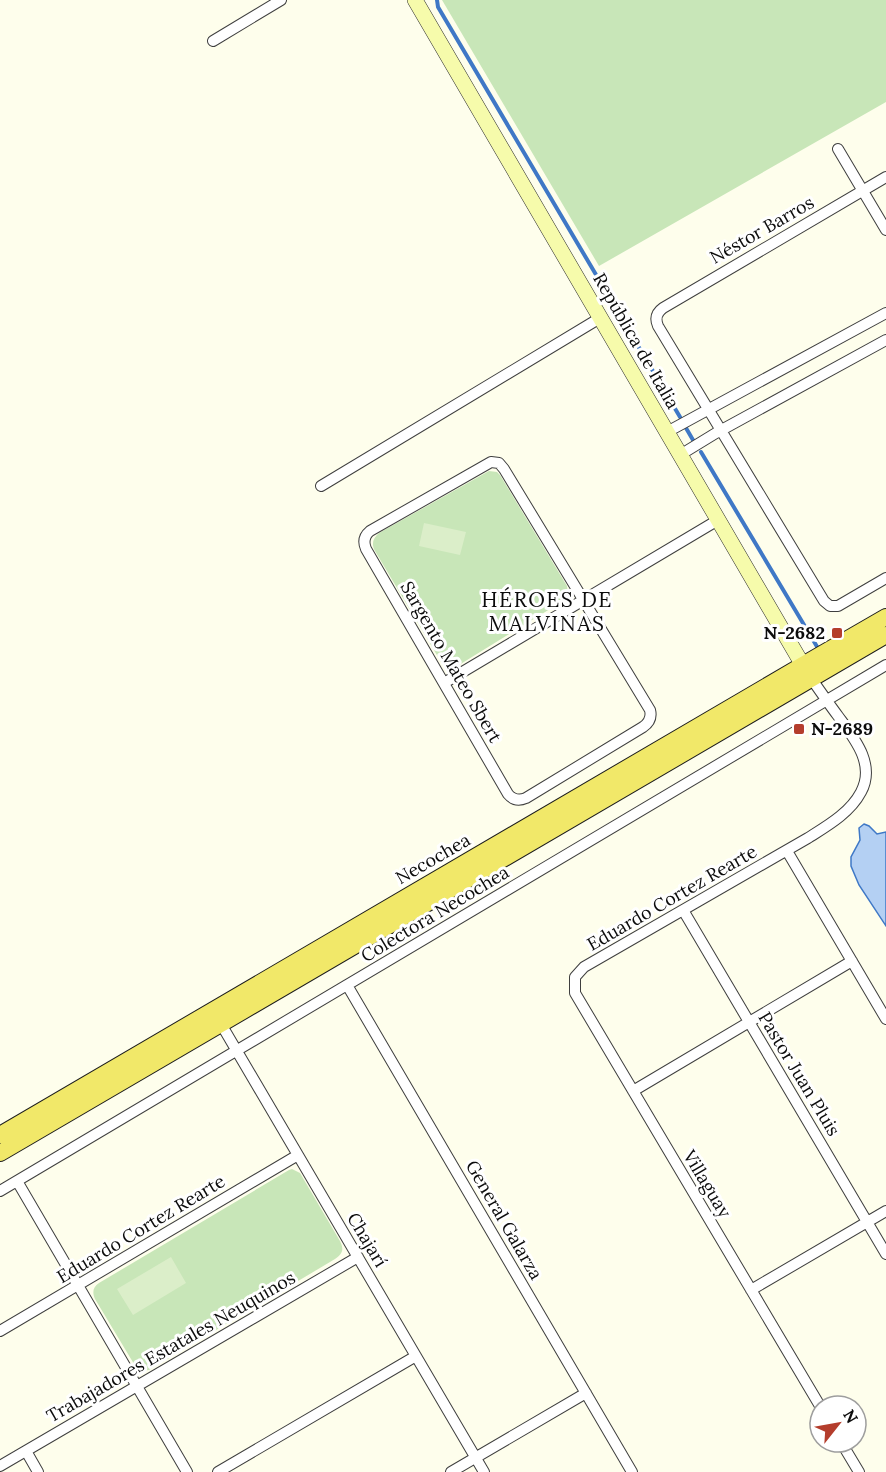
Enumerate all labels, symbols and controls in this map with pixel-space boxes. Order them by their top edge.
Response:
street label: Néstor Barros [706,190,818,269]
street label: República de Italia [588,269,685,413]
street label: Sargento Mateo Sbert [396,577,507,747]
district label: HÉROES DE MALVINAS [481,586,613,637]
place label: N-2682 [764,621,825,644]
marker: N-2682 [830,626,844,640]
place label: N-2689 [811,717,873,740]
marker: N-2689 [792,722,806,736]
street label: Necochea [391,828,474,889]
street label: Eduardo Cortez Rearte [583,839,761,956]
street label: Colectora Necochea [356,860,513,967]
street label: Pastor Juan Pluis [753,1008,846,1140]
street label: Villaguay [678,1145,737,1222]
street label: General Galarza [461,1156,548,1284]
street label: Eduardo Cortez Rearte [52,1169,229,1288]
street label: Chajarí [342,1208,393,1271]
street label: Trabajadores Estatales Neuquinos [42,1266,299,1427]
north arrow [808,1394,868,1454]
text: N [839,1406,863,1427]

